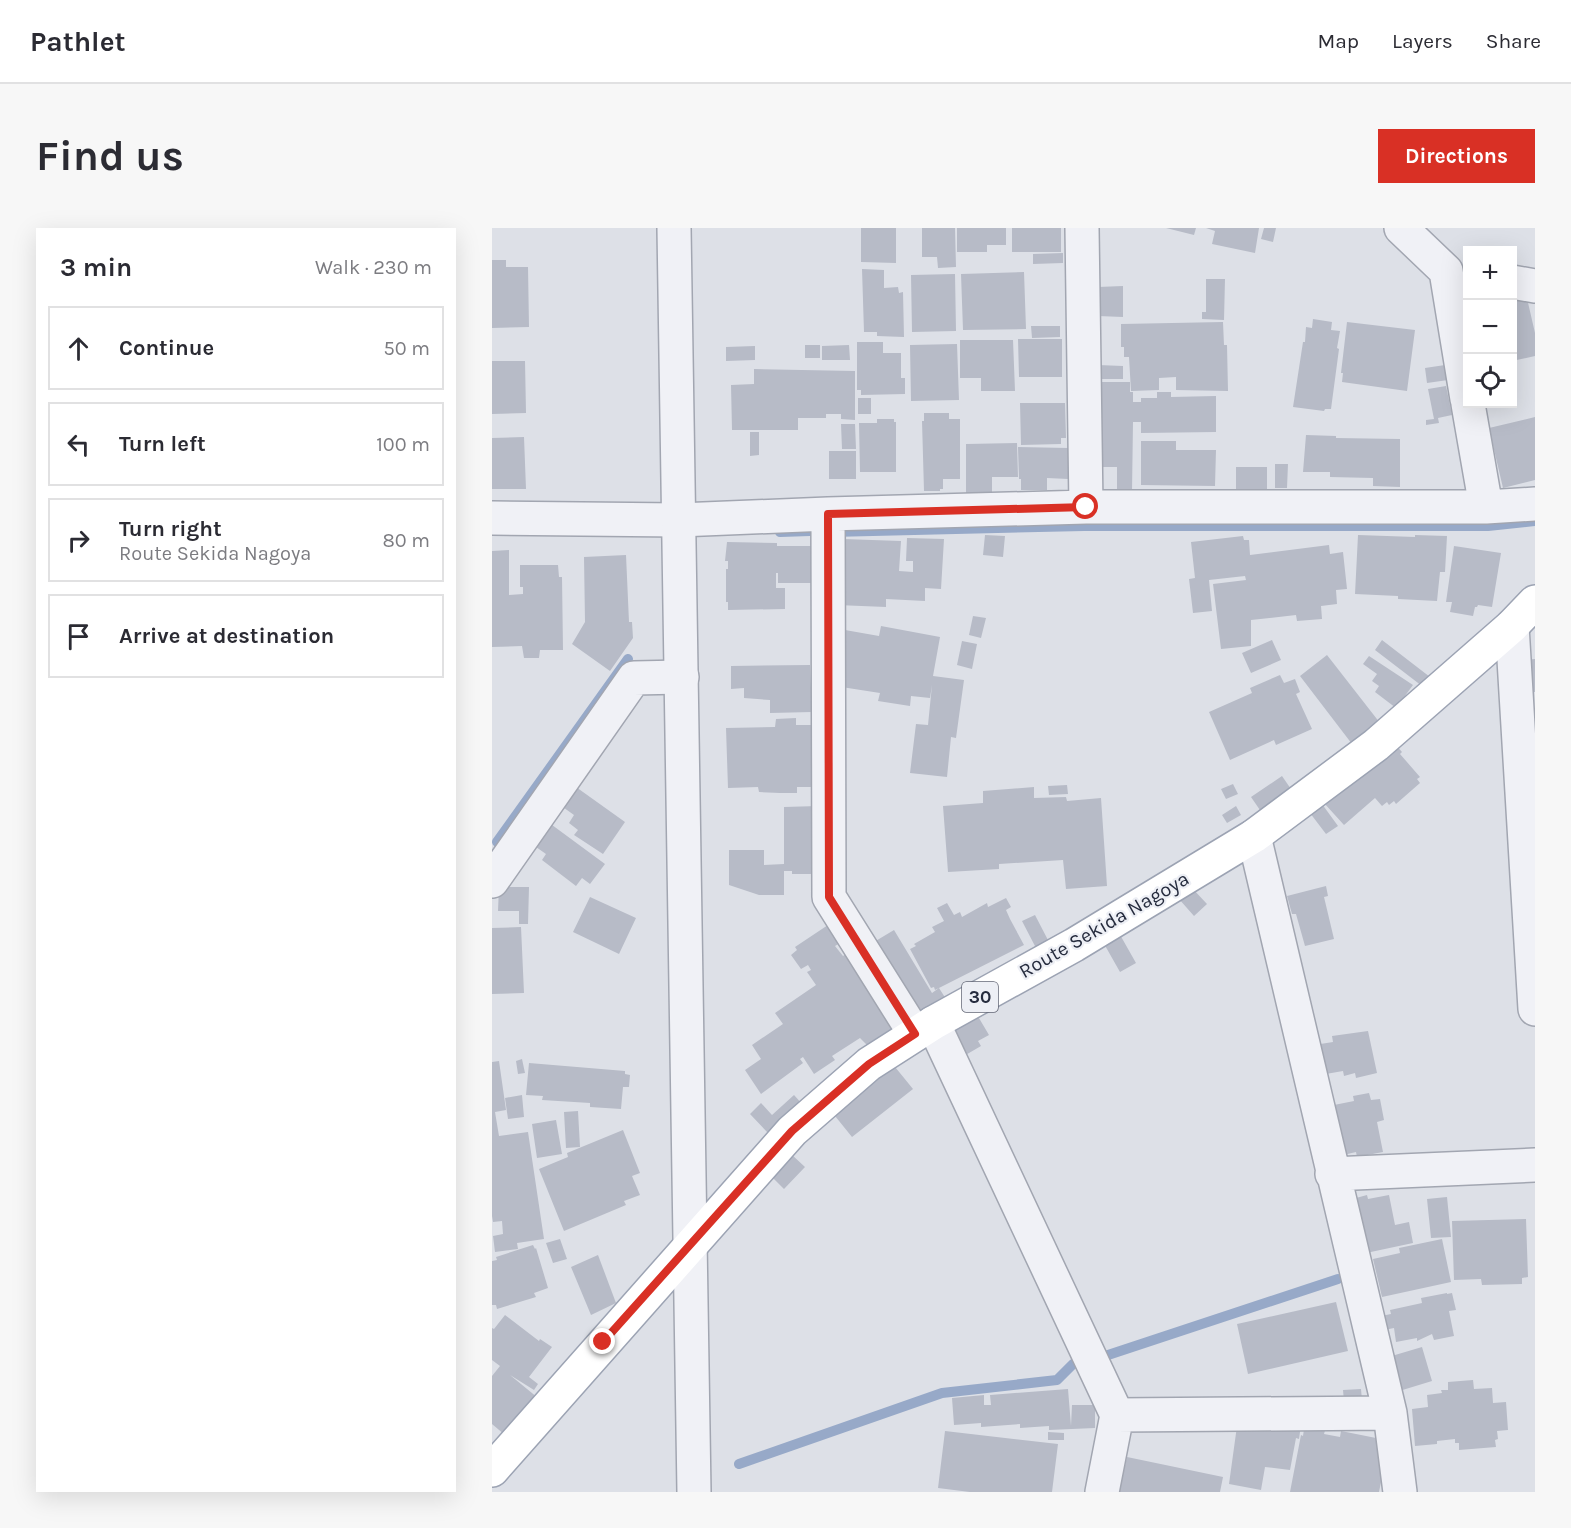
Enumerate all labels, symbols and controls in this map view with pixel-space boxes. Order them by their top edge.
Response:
text: Pathlet [30,25,126,58]
text: Map [1317,29,1359,53]
text: Layers [1392,29,1453,53]
text: Share [1486,29,1541,53]
button: Directions [1378,129,1535,183]
text: Find us [36,131,184,181]
map controls [1463,246,1517,408]
button: + [1463,246,1517,300]
text: 3 min [60,252,132,283]
text: Walk · 230 m [315,256,432,279]
button: − [1463,300,1517,354]
icon: ahead [62,332,95,365]
text: Continue [119,335,214,361]
text: 50 m [383,337,430,360]
button: locate [1463,354,1517,408]
icon: left [62,428,95,461]
text: Turn left [119,431,206,457]
text: 100 m [376,433,430,456]
route start [1072,493,1098,519]
text: Turn right [119,516,222,542]
icon: right [62,524,95,557]
text: 80 m [382,529,430,552]
text: Route Sekida Nagoya [119,542,311,565]
icon: arrive [62,620,95,653]
text: Arrive at destination [119,623,334,649]
street label: Route Sekida Nagoya [1015,867,1193,983]
road number: 30 [962,982,998,1012]
route end [589,1328,615,1354]

